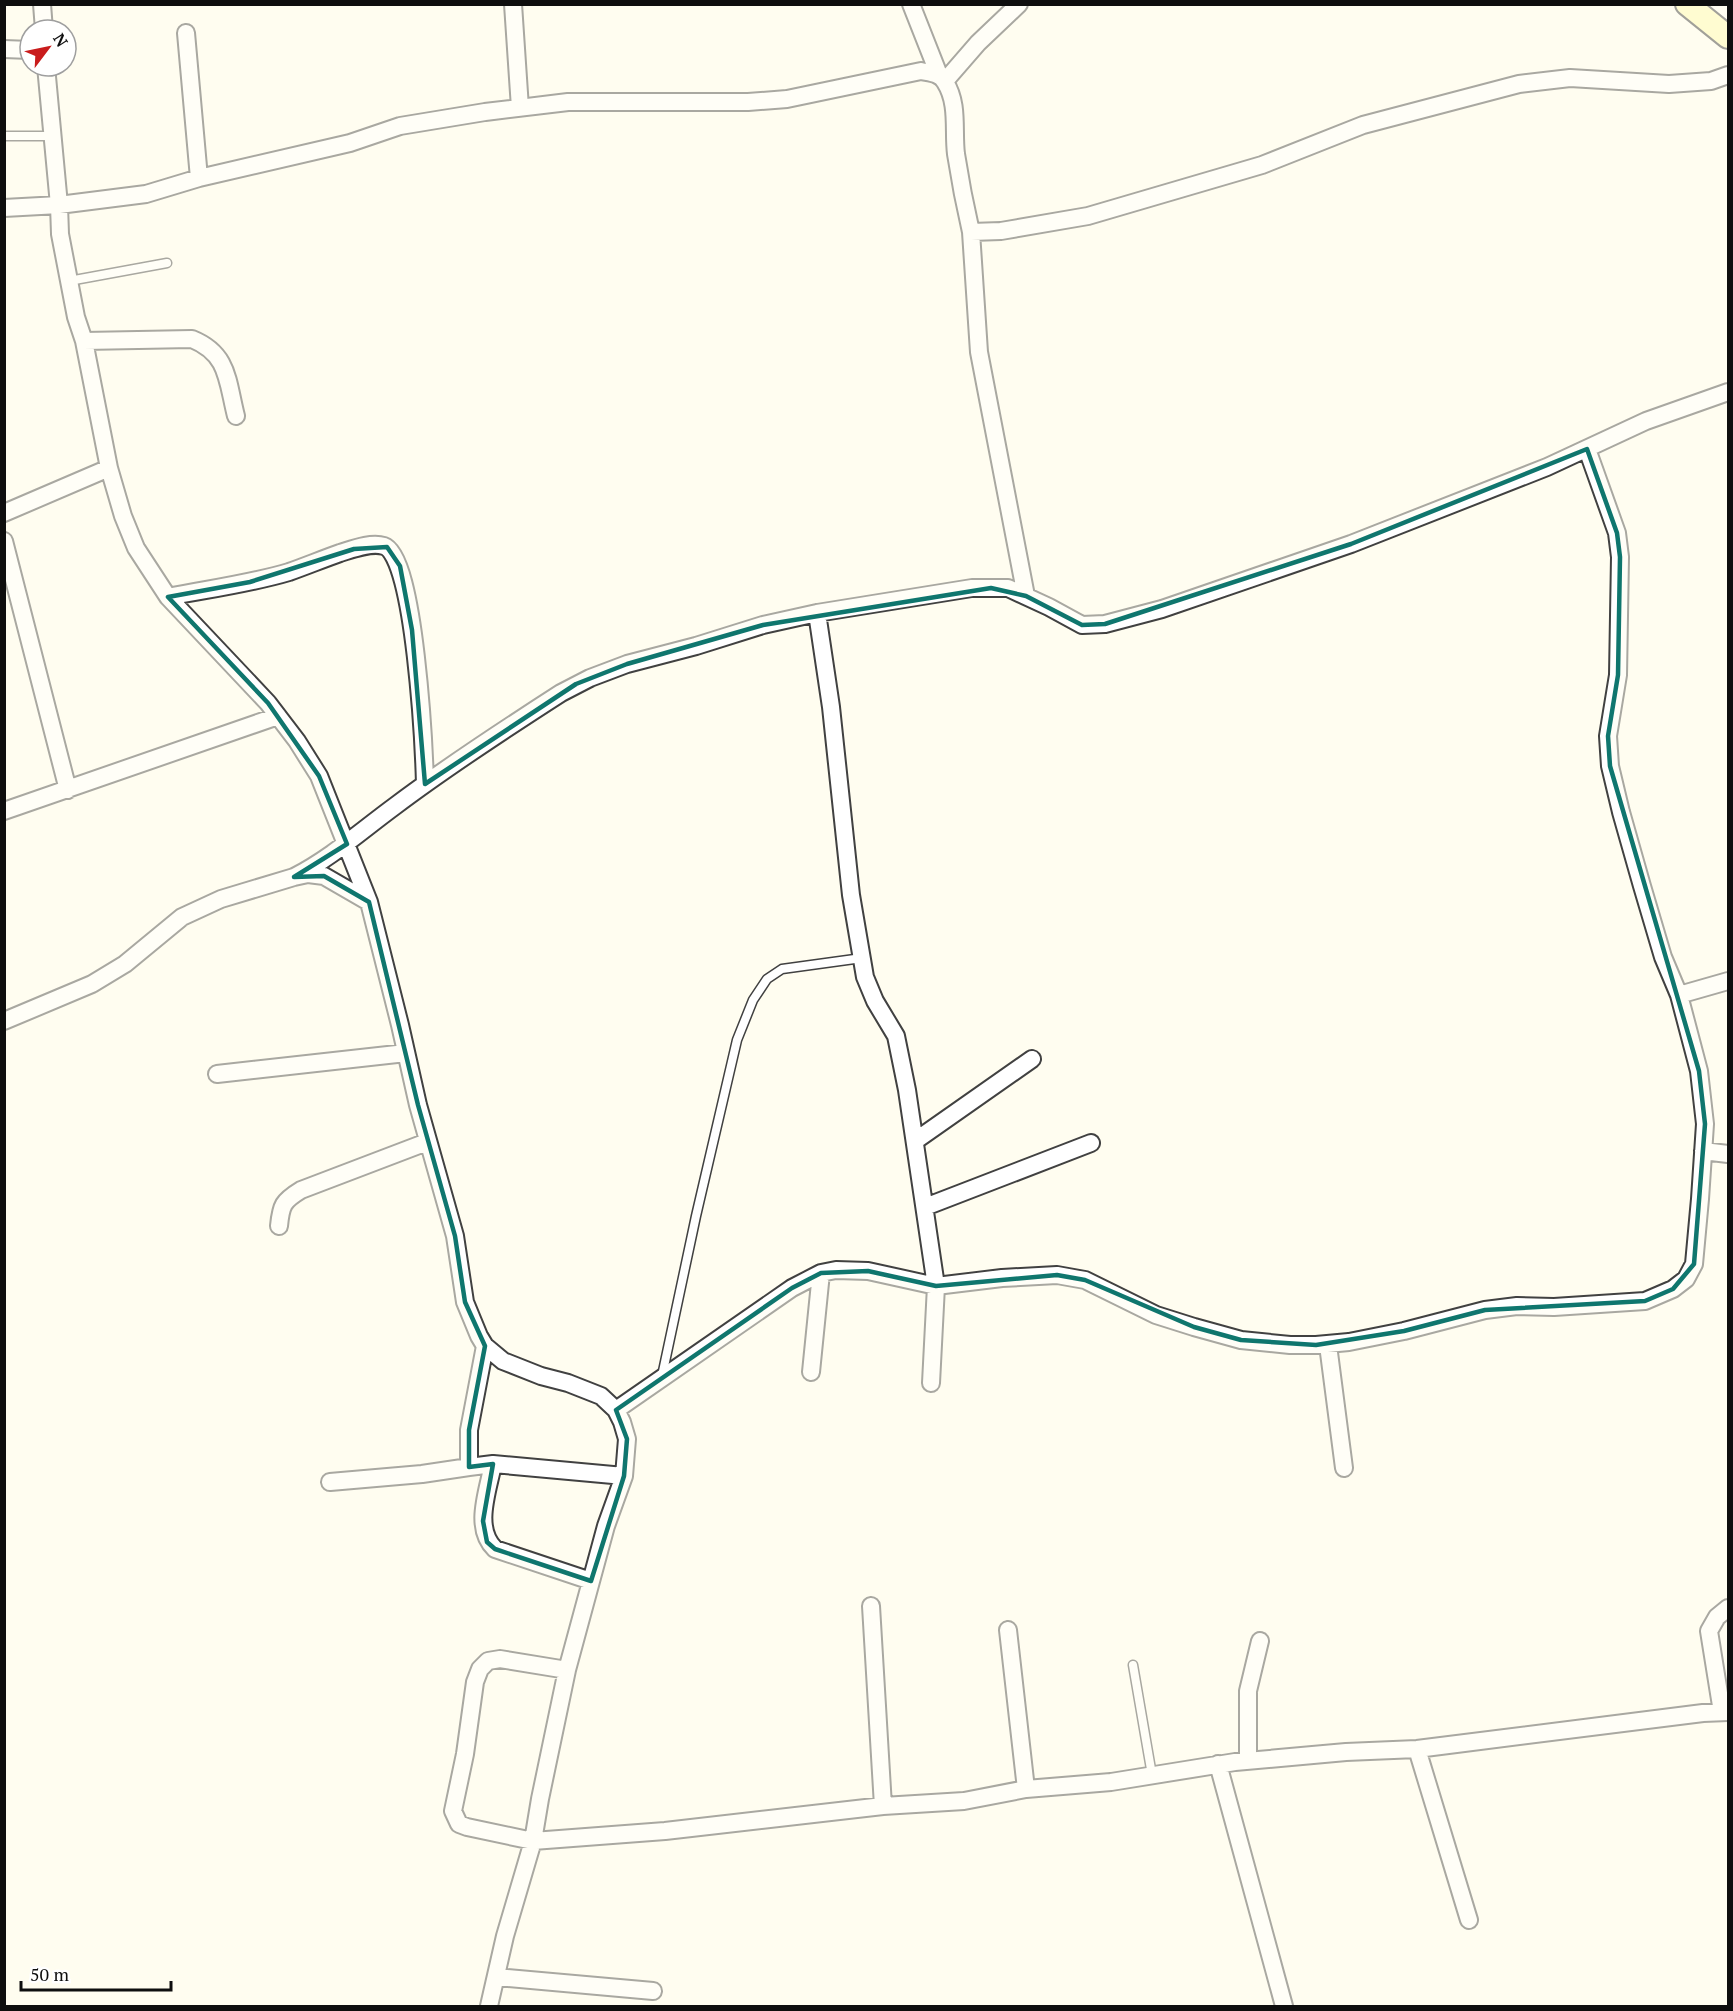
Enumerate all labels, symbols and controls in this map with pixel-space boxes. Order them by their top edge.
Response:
north arrow [18,18,78,78]
text: N [48,29,73,51]
scale bar [21,1954,171,1992]
text: 50 m [30,1962,70,1986]

